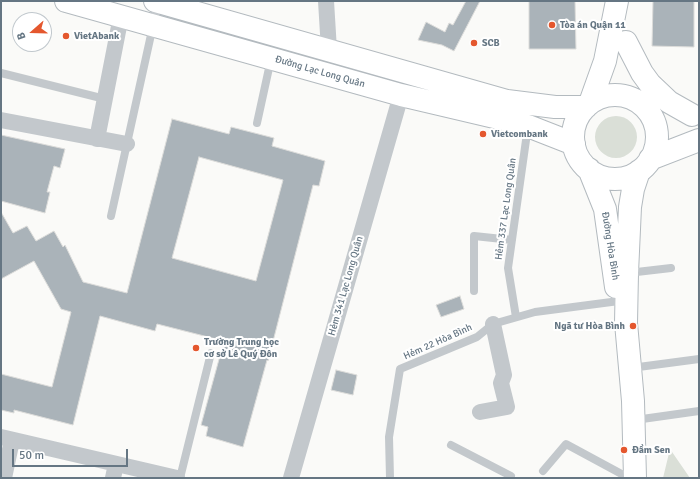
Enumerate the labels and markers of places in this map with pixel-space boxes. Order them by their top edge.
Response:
place label: Tòa án Quận 11 [560,19,626,31]
marker: Tòa án Quận 11 [547,20,557,30]
place label: VietAbank [74,30,119,42]
marker: VietAbank [61,31,71,41]
place label: SCB [482,37,500,49]
marker: SCB [469,38,479,48]
place label: Vietcombank [491,128,548,140]
marker: Vietcombank [478,129,488,139]
place label: Ngã tư Hòa Bình [554,320,625,332]
marker: Ngã tư Hòa Bình [628,321,638,331]
place label: Trường Trung học cơ sở Lê Quý Đôn [204,336,279,360]
marker: Trường Trung học cơ sở Lê Quý Đôn [191,343,201,353]
place label: Đầm Sen [632,444,670,456]
marker: Đầm Sen [619,445,629,455]

